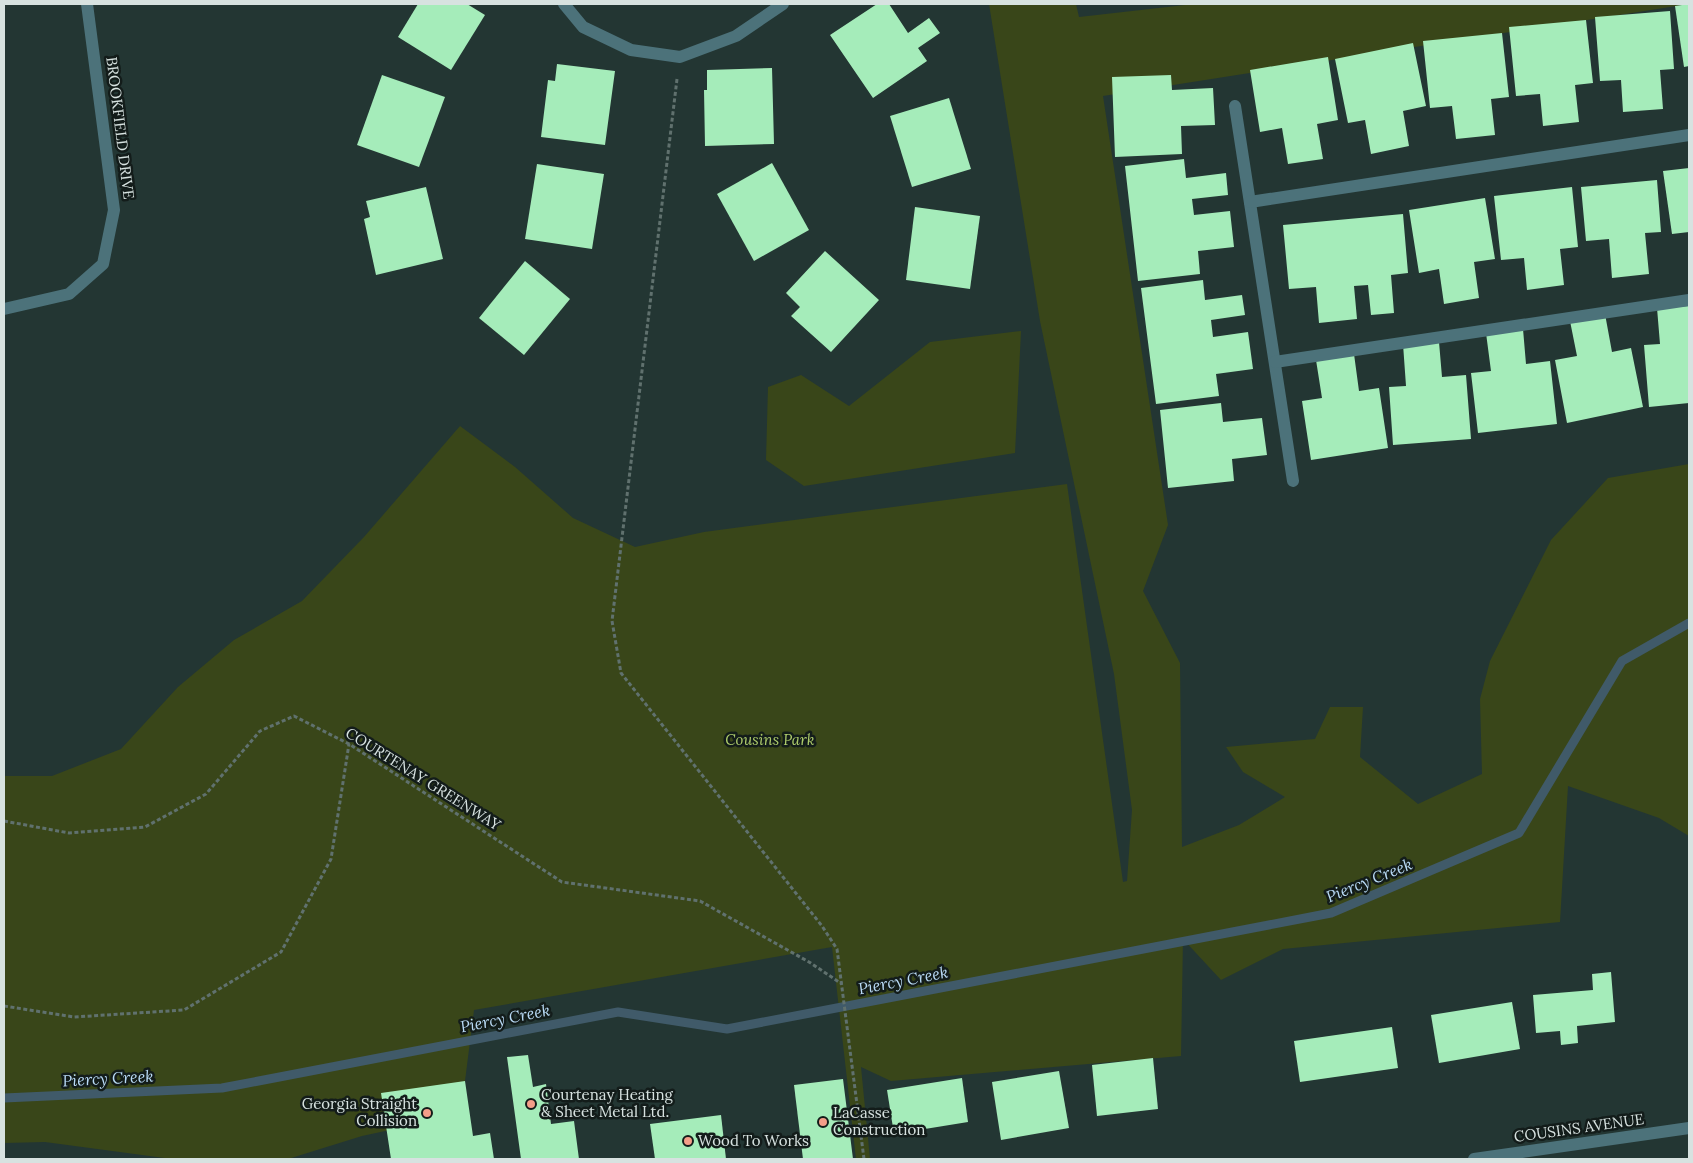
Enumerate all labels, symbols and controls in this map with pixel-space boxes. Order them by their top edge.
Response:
street label: BROOKFIELD DRIVE [102,56,139,200]
street label: COURTENAY GREENWAY [342,723,505,834]
park label: Cousins Park [725,730,815,749]
water label: Piercy Creek [1323,854,1415,906]
water label: Piercy Creek [856,961,950,999]
water label: Piercy Creek [458,999,552,1037]
water label: Piercy Creek [62,1066,154,1090]
place label: Courtenay Heating & Sheet Metal Ltd. [541,1085,674,1121]
place label: Georgia Straight Collision [302,1094,417,1130]
marker: Courtenay Heating & Sheet Metal Ltd. [525,1098,537,1110]
place label: LaCasse Construction [833,1103,925,1139]
marker: Georgia Straight Collision [421,1107,433,1119]
street label: COUSINS AVENUE [1513,1109,1645,1146]
marker: LaCasse Construction [817,1116,829,1128]
place label: Wood To Works [698,1131,809,1150]
marker: Wood To Works [682,1135,694,1147]

